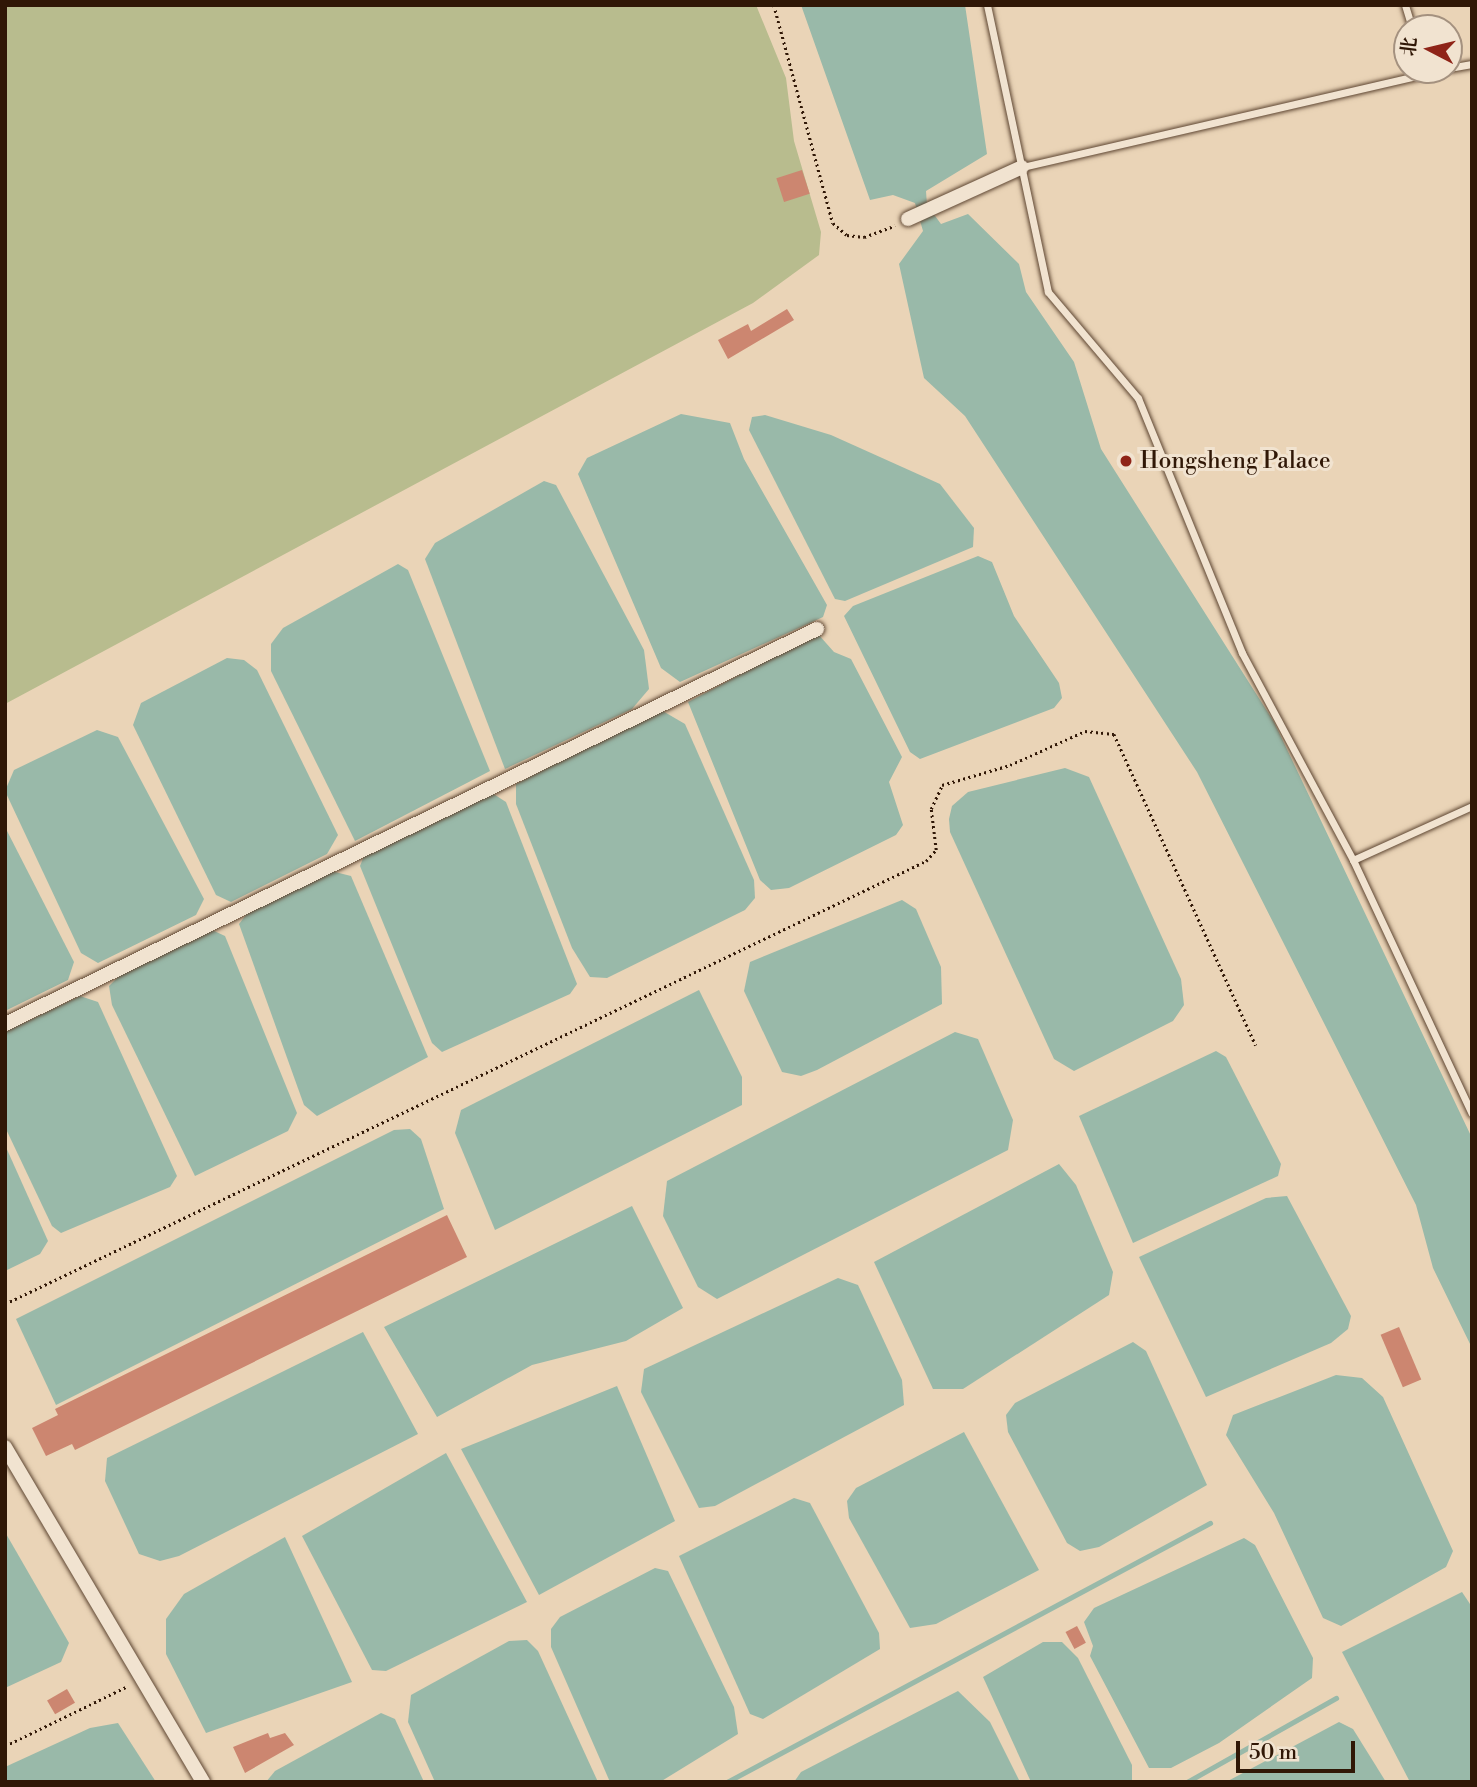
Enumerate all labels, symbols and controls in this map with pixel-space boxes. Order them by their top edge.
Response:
north arrow [1393,14,1463,84]
text: 北 [1396,36,1422,58]
place label: Hongsheng Palace [1140,447,1331,475]
marker: Hongsheng Palace [1118,453,1134,469]
scale bar [1239,1728,1358,1772]
text: 50 m [1249,1740,1297,1766]

